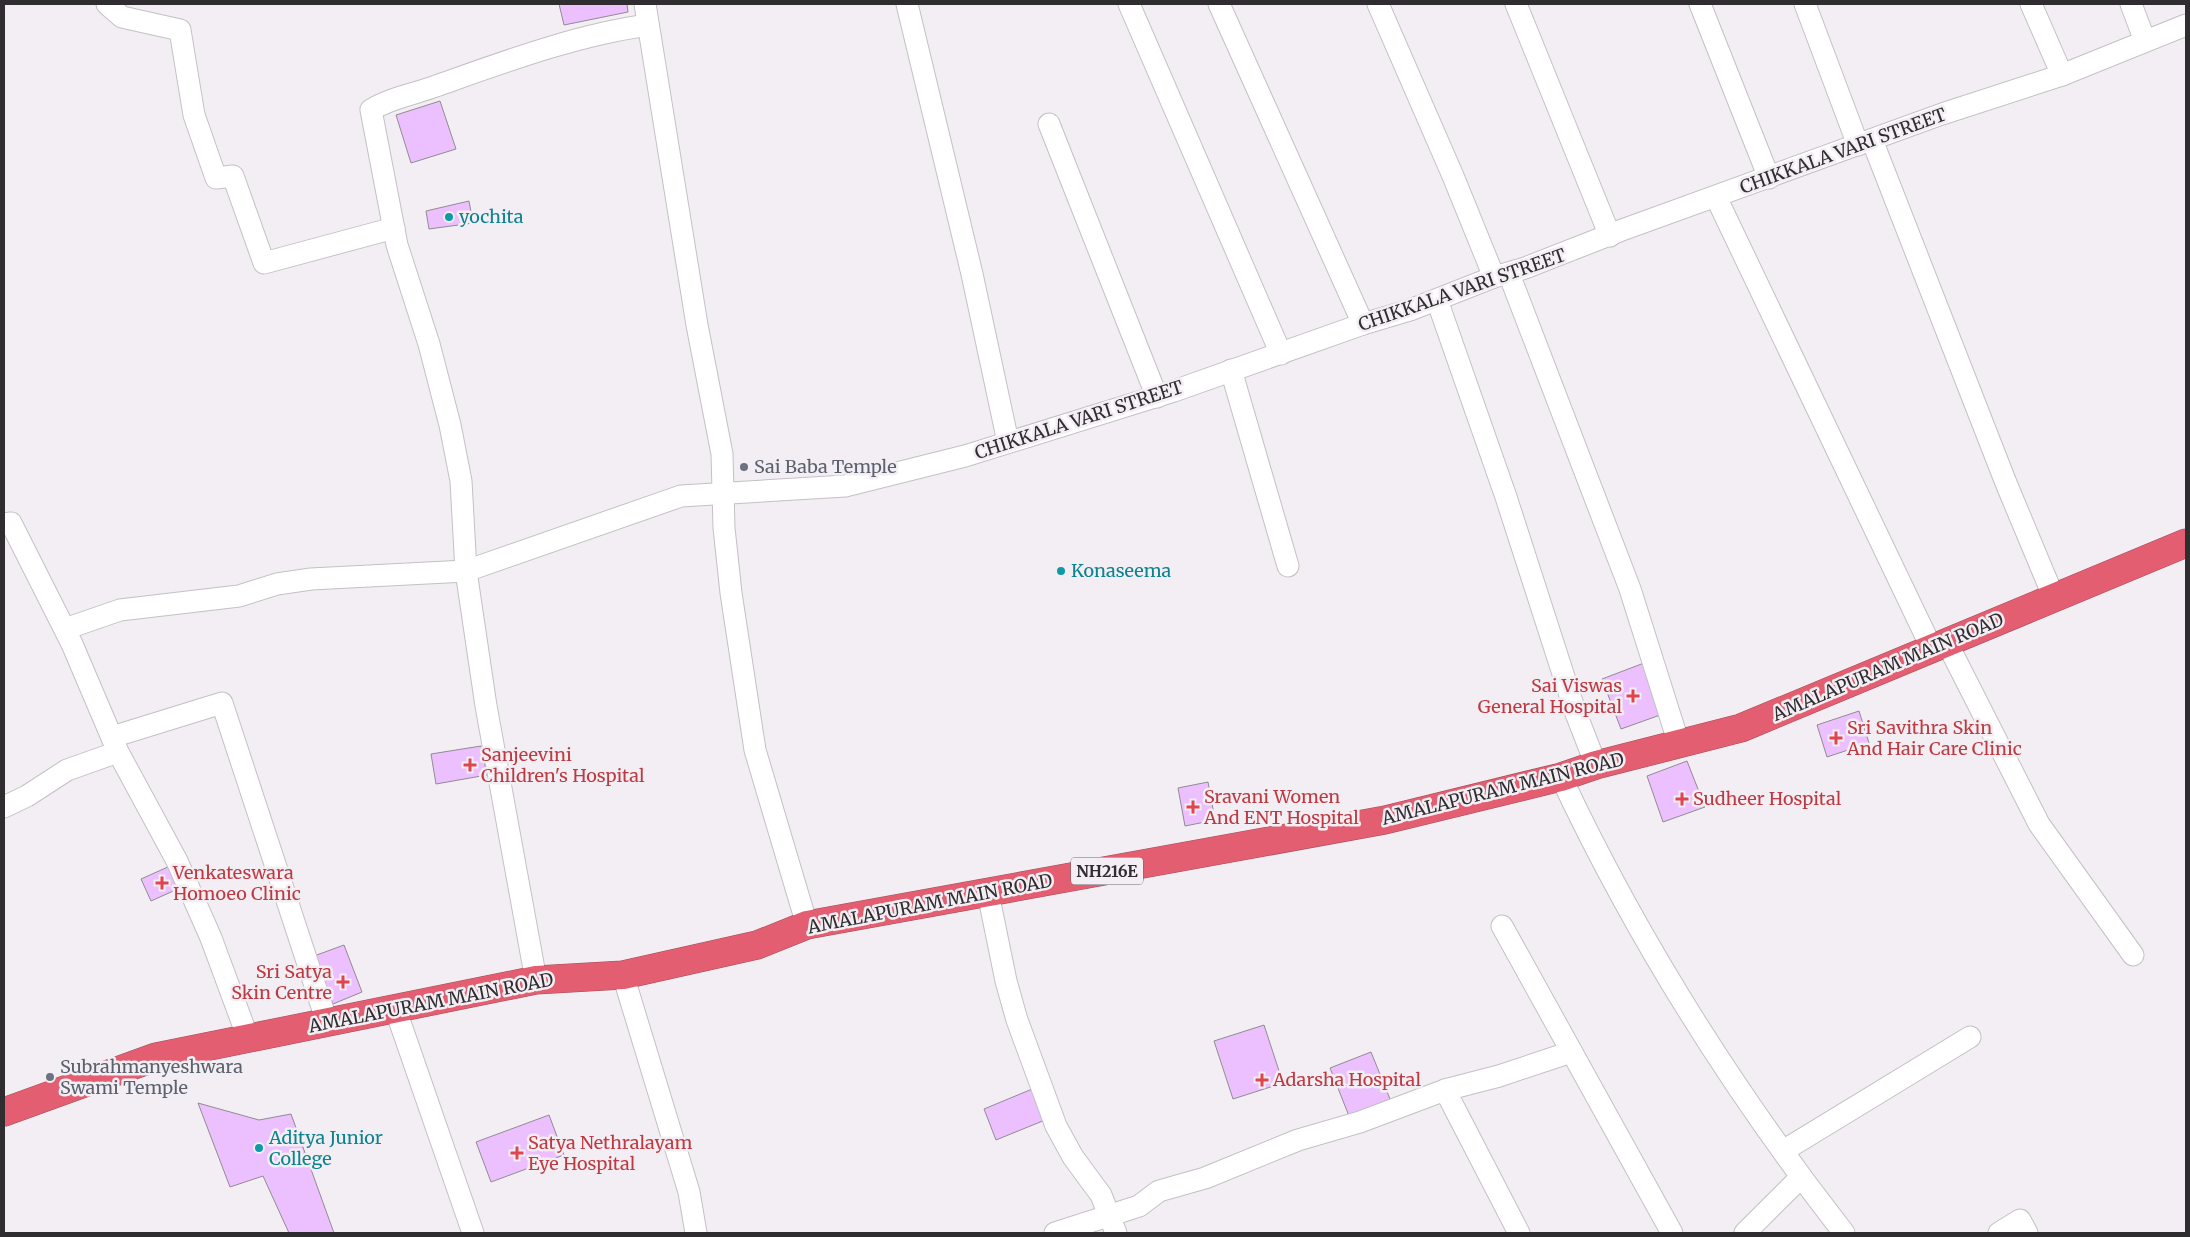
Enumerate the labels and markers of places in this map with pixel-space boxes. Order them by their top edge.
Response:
place label: yochita [459,205,524,228]
marker: yochita [443,211,455,223]
place label: Sai Baba Temple [754,455,897,478]
marker: Sai Baba Temple [738,461,750,473]
place label: Konaseema [1071,559,1172,582]
marker: Konaseema [1055,565,1067,577]
place label: Sai Viswas General Hospital [1478,674,1622,718]
marker: Sai Viswas General Hospital [1626,689,1640,703]
place label: Sri Savithra Skin And Hair Care Clinic [1846,716,2022,760]
marker: Sri Savithra Skin And Hair Care Clinic [1829,731,1843,745]
place label: Sanjeevini Children's Hospital [481,743,645,787]
marker: Sanjeevini Children's Hospital [463,758,477,772]
place label: Sravani Women And ENT Hospital [1203,785,1359,829]
place label: Sudheer Hospital [1693,787,1842,810]
marker: Sudheer Hospital [1675,792,1689,806]
marker: Sravani Women And ENT Hospital [1186,800,1200,814]
place label: Venkateswara Homoeo Clinic [172,861,301,905]
marker: Venkateswara Homoeo Clinic [155,876,169,890]
place label: Sri Satya Skin Centre [231,960,332,1004]
marker: Sri Satya Skin Centre [336,975,350,989]
place label: Subrahmanyeshwara Swami Temple [60,1055,243,1099]
place label: Adarsha Hospital [1272,1068,1421,1091]
marker: Subrahmanyeshwara Swami Temple [44,1071,56,1083]
marker: Adarsha Hospital [1255,1073,1269,1087]
place label: Aditya Junior College [268,1126,383,1170]
place label: Satya Nethralayam Eye Hospital [528,1131,692,1175]
marker: Aditya Junior College [253,1142,265,1154]
marker: Satya Nethralayam Eye Hospital [510,1146,524,1160]

